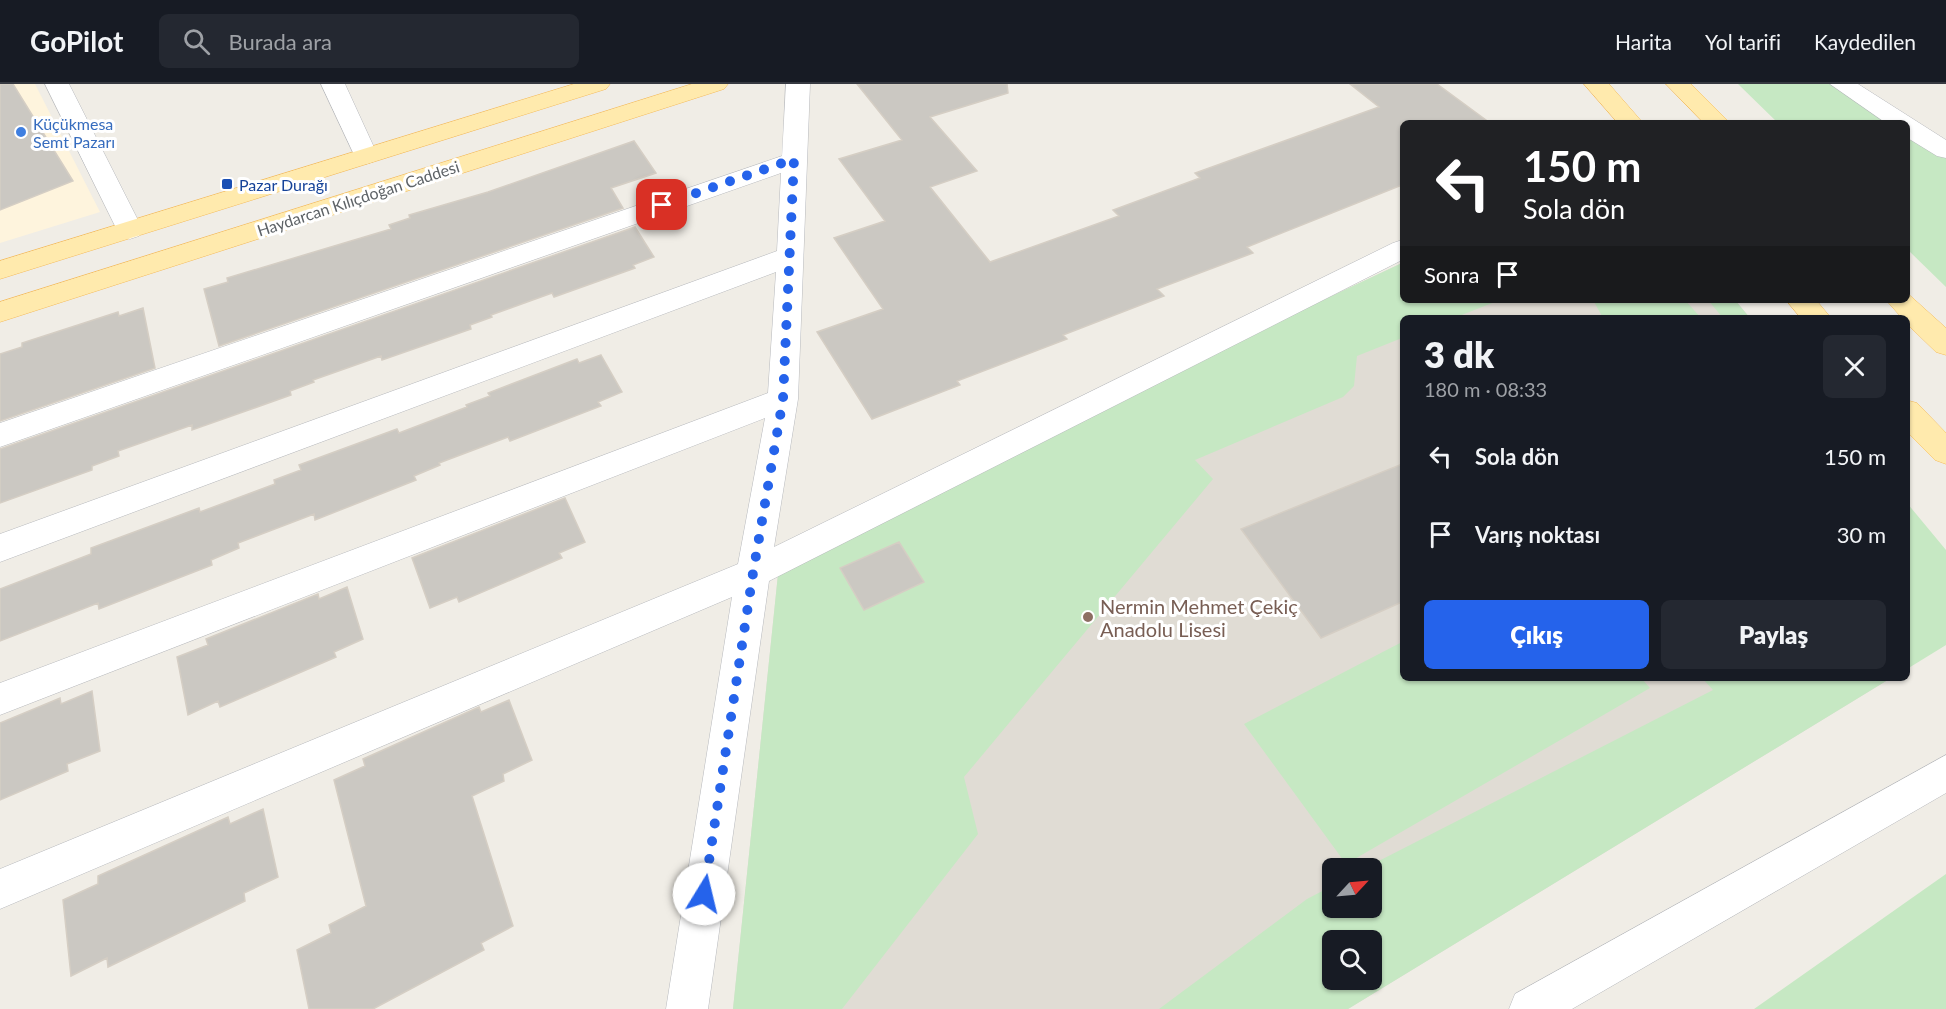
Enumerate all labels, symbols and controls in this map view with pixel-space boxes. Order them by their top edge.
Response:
search box [159,14,579,68]
text: GoPilot [30,24,123,58]
icon: search [180,25,213,58]
text: Burada ara [228,28,332,55]
text: Harita [1615,29,1672,54]
text: Yol tarifi [1705,29,1781,54]
text: Kaydedilen [1814,29,1916,54]
place label: Küçükmesa Semt Pazarı [33,114,115,151]
marker: Küçükmesa Semt Pazarı [14,125,28,139]
text: 150 m [1523,141,1641,191]
icon: left [1424,144,1502,222]
street label: Haydarcan Kılıçdoğan Caddesi [255,156,461,240]
place label: Pazar Durağı [239,175,328,194]
marker: Pazar Durağı [220,177,234,191]
pin [636,179,687,230]
icon: arrive [645,188,678,221]
text: Sola dön [1523,192,1625,225]
icon: arrive [1491,258,1524,291]
text: Sonra [1424,261,1479,288]
text: 3 dk [1424,332,1494,376]
button: close [1823,335,1886,398]
text: 180 m · 08:33 [1424,377,1547,401]
icon: left [1424,440,1457,473]
text: Sola dön [1475,443,1559,470]
text: 150 m [1824,443,1886,470]
icon: arrive [1424,518,1457,551]
text: Varış noktası [1475,521,1600,548]
text: 30 m [1837,521,1886,548]
place label: Nermin Mehmet Çekiç Anadolu Lisesi [1100,594,1298,641]
button: Çıkış [1424,600,1649,669]
button: Paylaş [1661,600,1886,669]
marker: Nermin Mehmet Çekiç Anadolu Lisesi [1081,610,1095,624]
north arrow [1322,858,1382,918]
map controls [1322,858,1382,990]
position arrow [672,862,736,926]
button: search [1322,930,1382,990]

